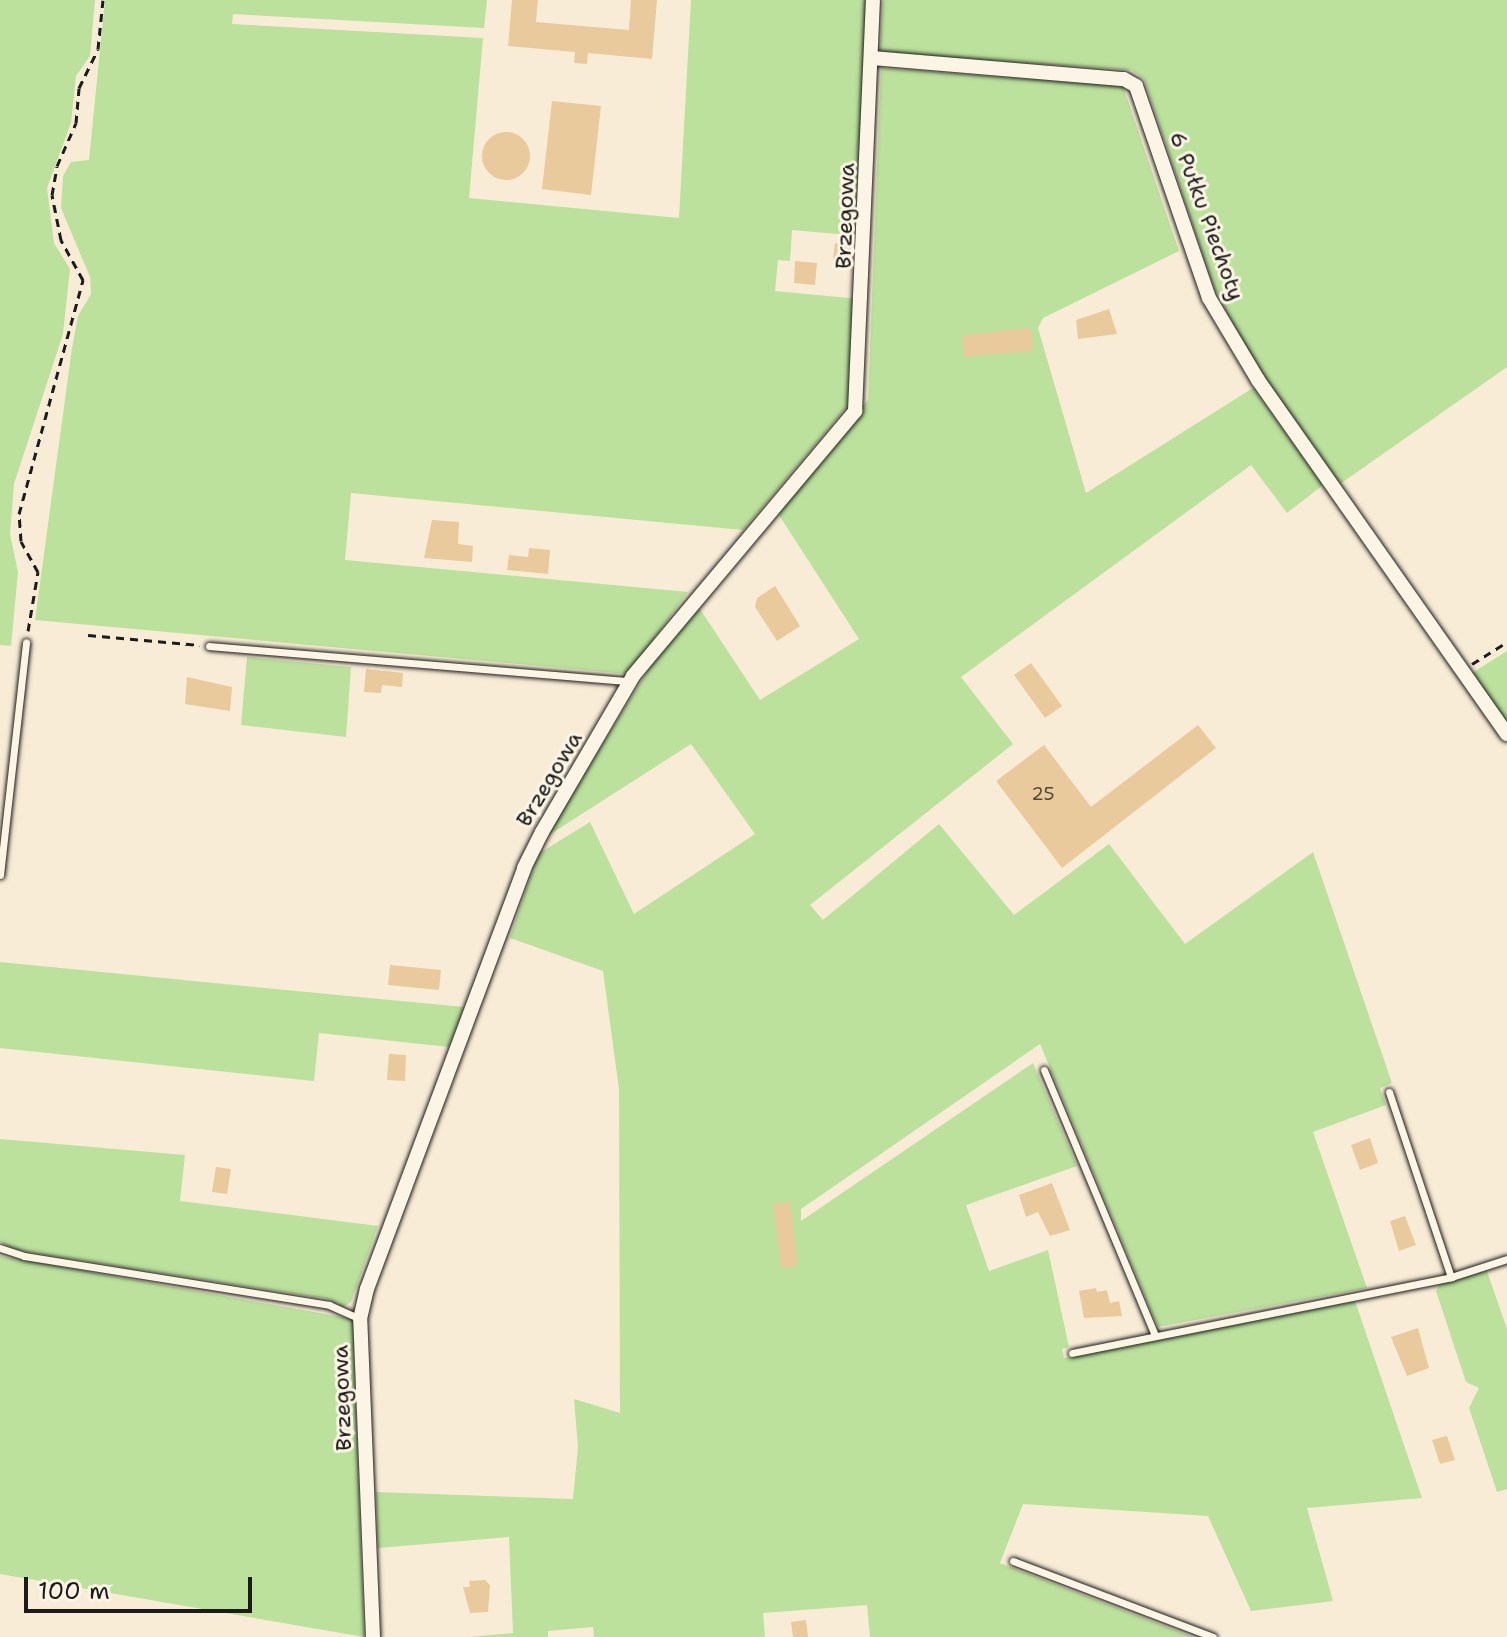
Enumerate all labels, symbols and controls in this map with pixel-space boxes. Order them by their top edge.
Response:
street label: 6 Pułku Piechoty [1164,128,1250,304]
street label: Brzegowa [830,163,860,269]
street label: Brzegowa [510,727,588,831]
house number: 25 [1031,783,1055,805]
street label: Brzegowa [327,1345,357,1451]
scale bar [28,1561,256,1611]
text: 100 m [38,1575,110,1607]

